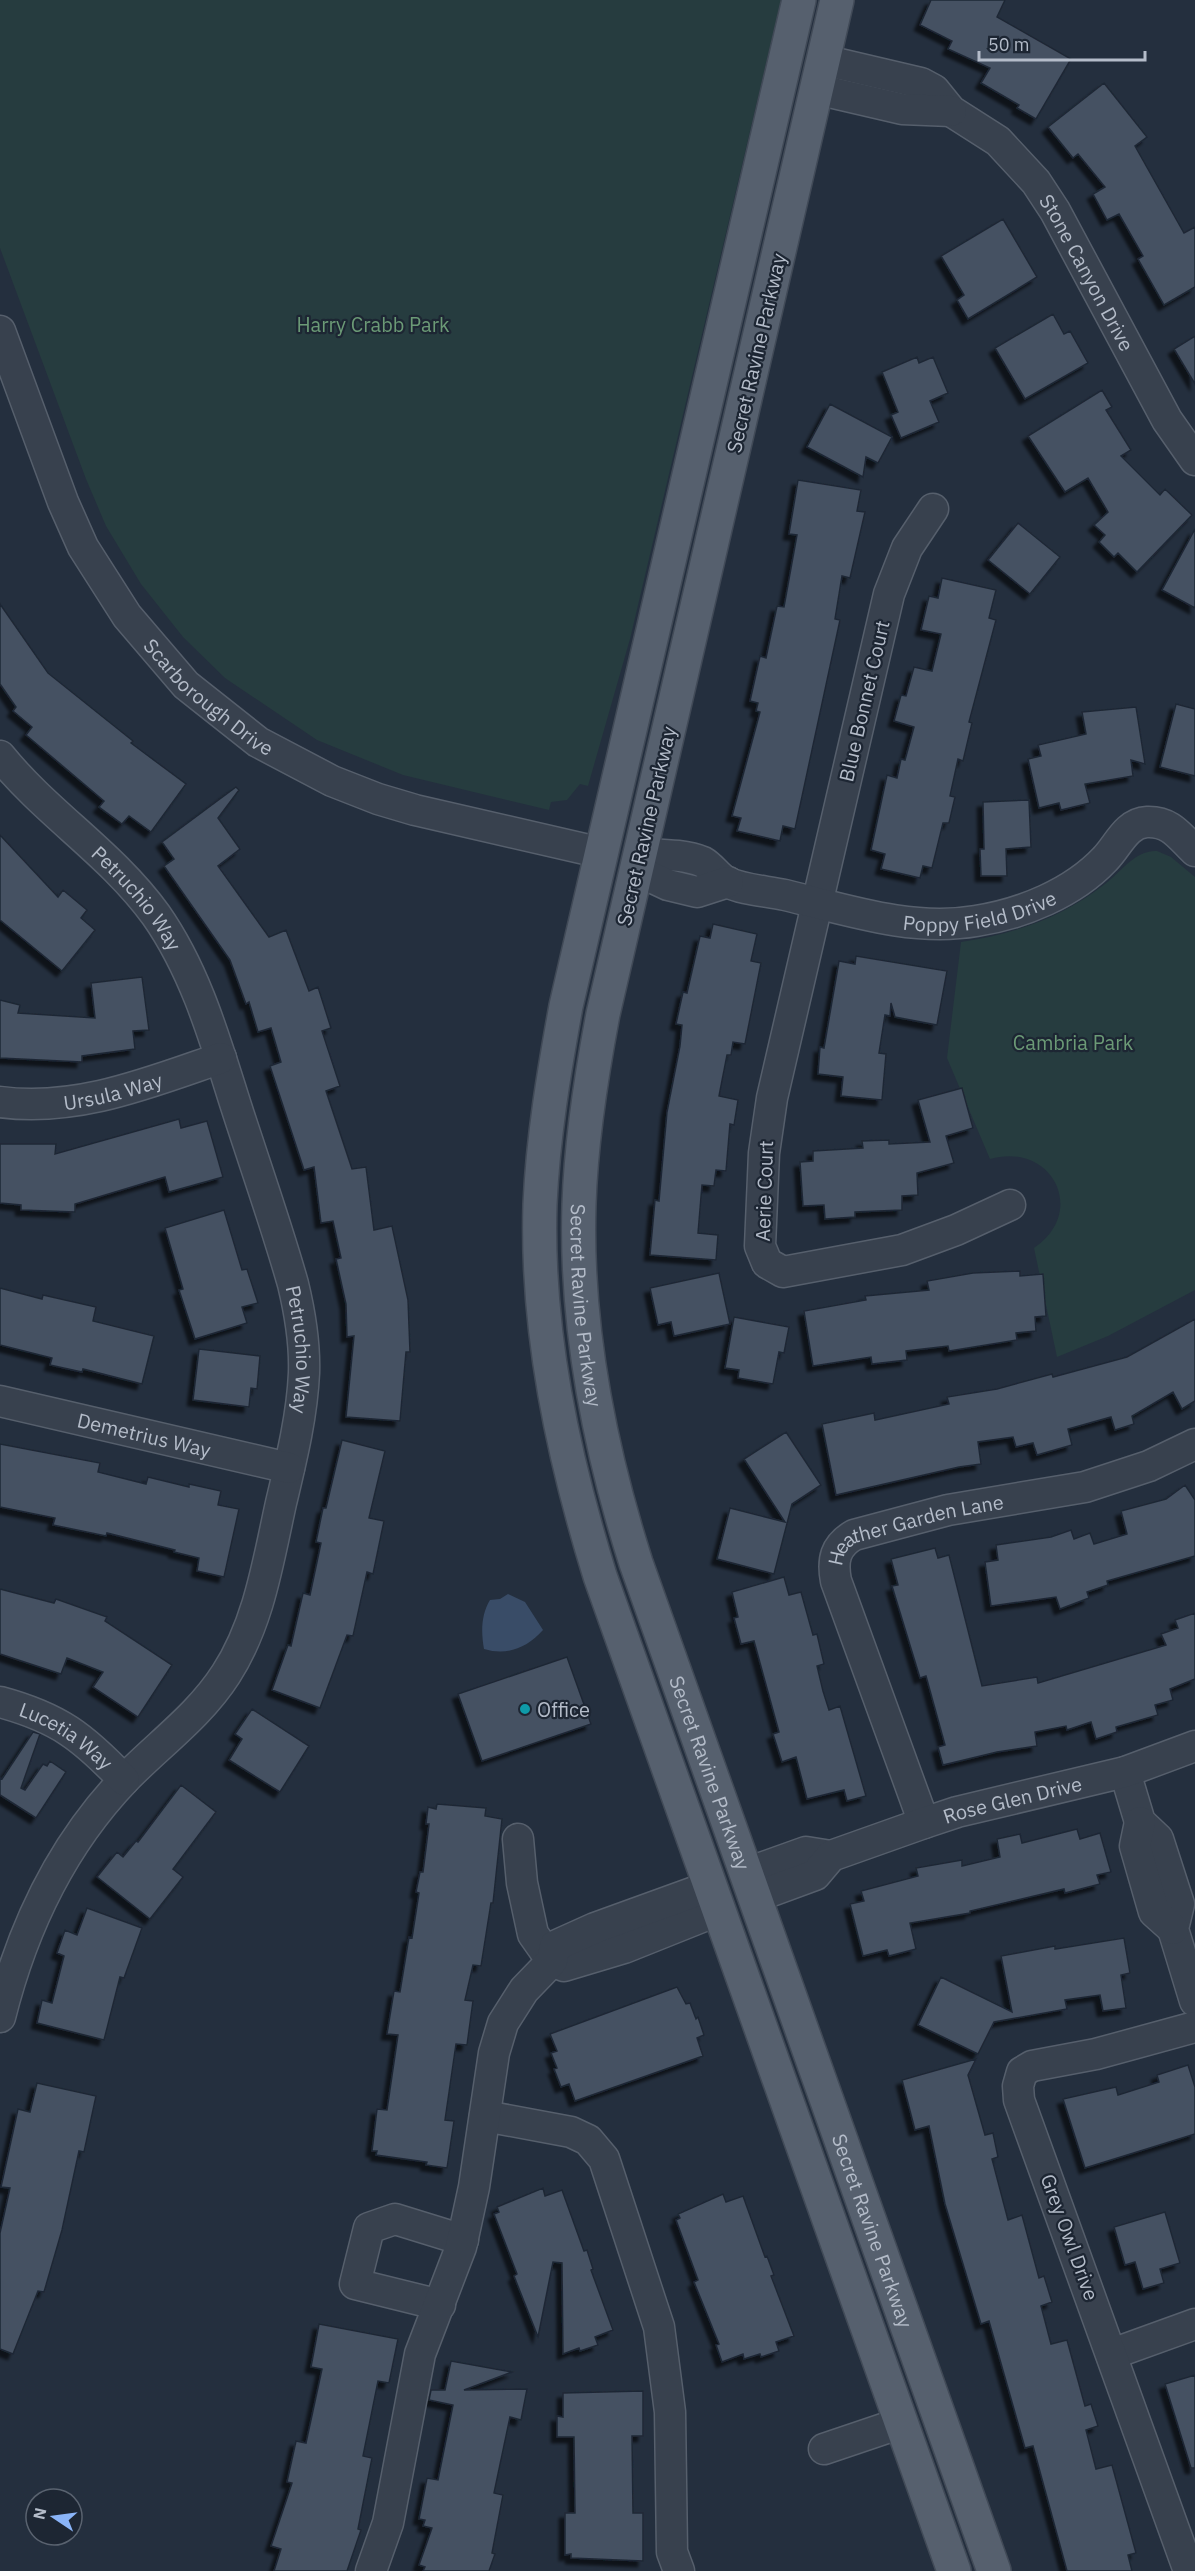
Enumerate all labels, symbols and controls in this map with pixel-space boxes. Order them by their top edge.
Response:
scale bar [979,24,1146,62]
text: 50 m [988,33,1030,56]
street label: Stone Canyon Drive [1034,188,1141,355]
street label: Secret Ravine Parkway [720,251,792,455]
park label: Harry Crabb Park [296,311,450,338]
street label: Blue Bonnet Court [832,618,896,784]
street label: Scarborough Drive [138,632,278,761]
street label: Secret Ravine Parkway [610,724,682,928]
street label: Petruchio Way [86,839,188,955]
street label: Poppy Field Drive [902,884,1061,938]
park label: Cambria Park [1013,1029,1134,1056]
street label: Ursula Way [62,1066,166,1116]
street label: Aerie Court [749,1140,779,1242]
street label: Secret Ravine Parkway [565,1203,609,1409]
street label: Petruchio Way [280,1282,318,1415]
street label: Demetrius Way [75,1406,214,1463]
street label: Heather Garden Lane [821,1487,1005,1568]
street label: Secret Ravine Parkway [664,1672,757,1873]
street label: Lucetia Way [16,1695,119,1775]
place label: Office [537,1696,590,1723]
marker: Office [518,1702,532,1716]
street label: Rose Glen Drive [939,1769,1084,1829]
street label: Secret Ravine Parkway [826,2130,920,2331]
street label: Grey Owl Drive [1035,2170,1105,2304]
north arrow [24,2487,84,2547]
text: N [28,2506,50,2522]

